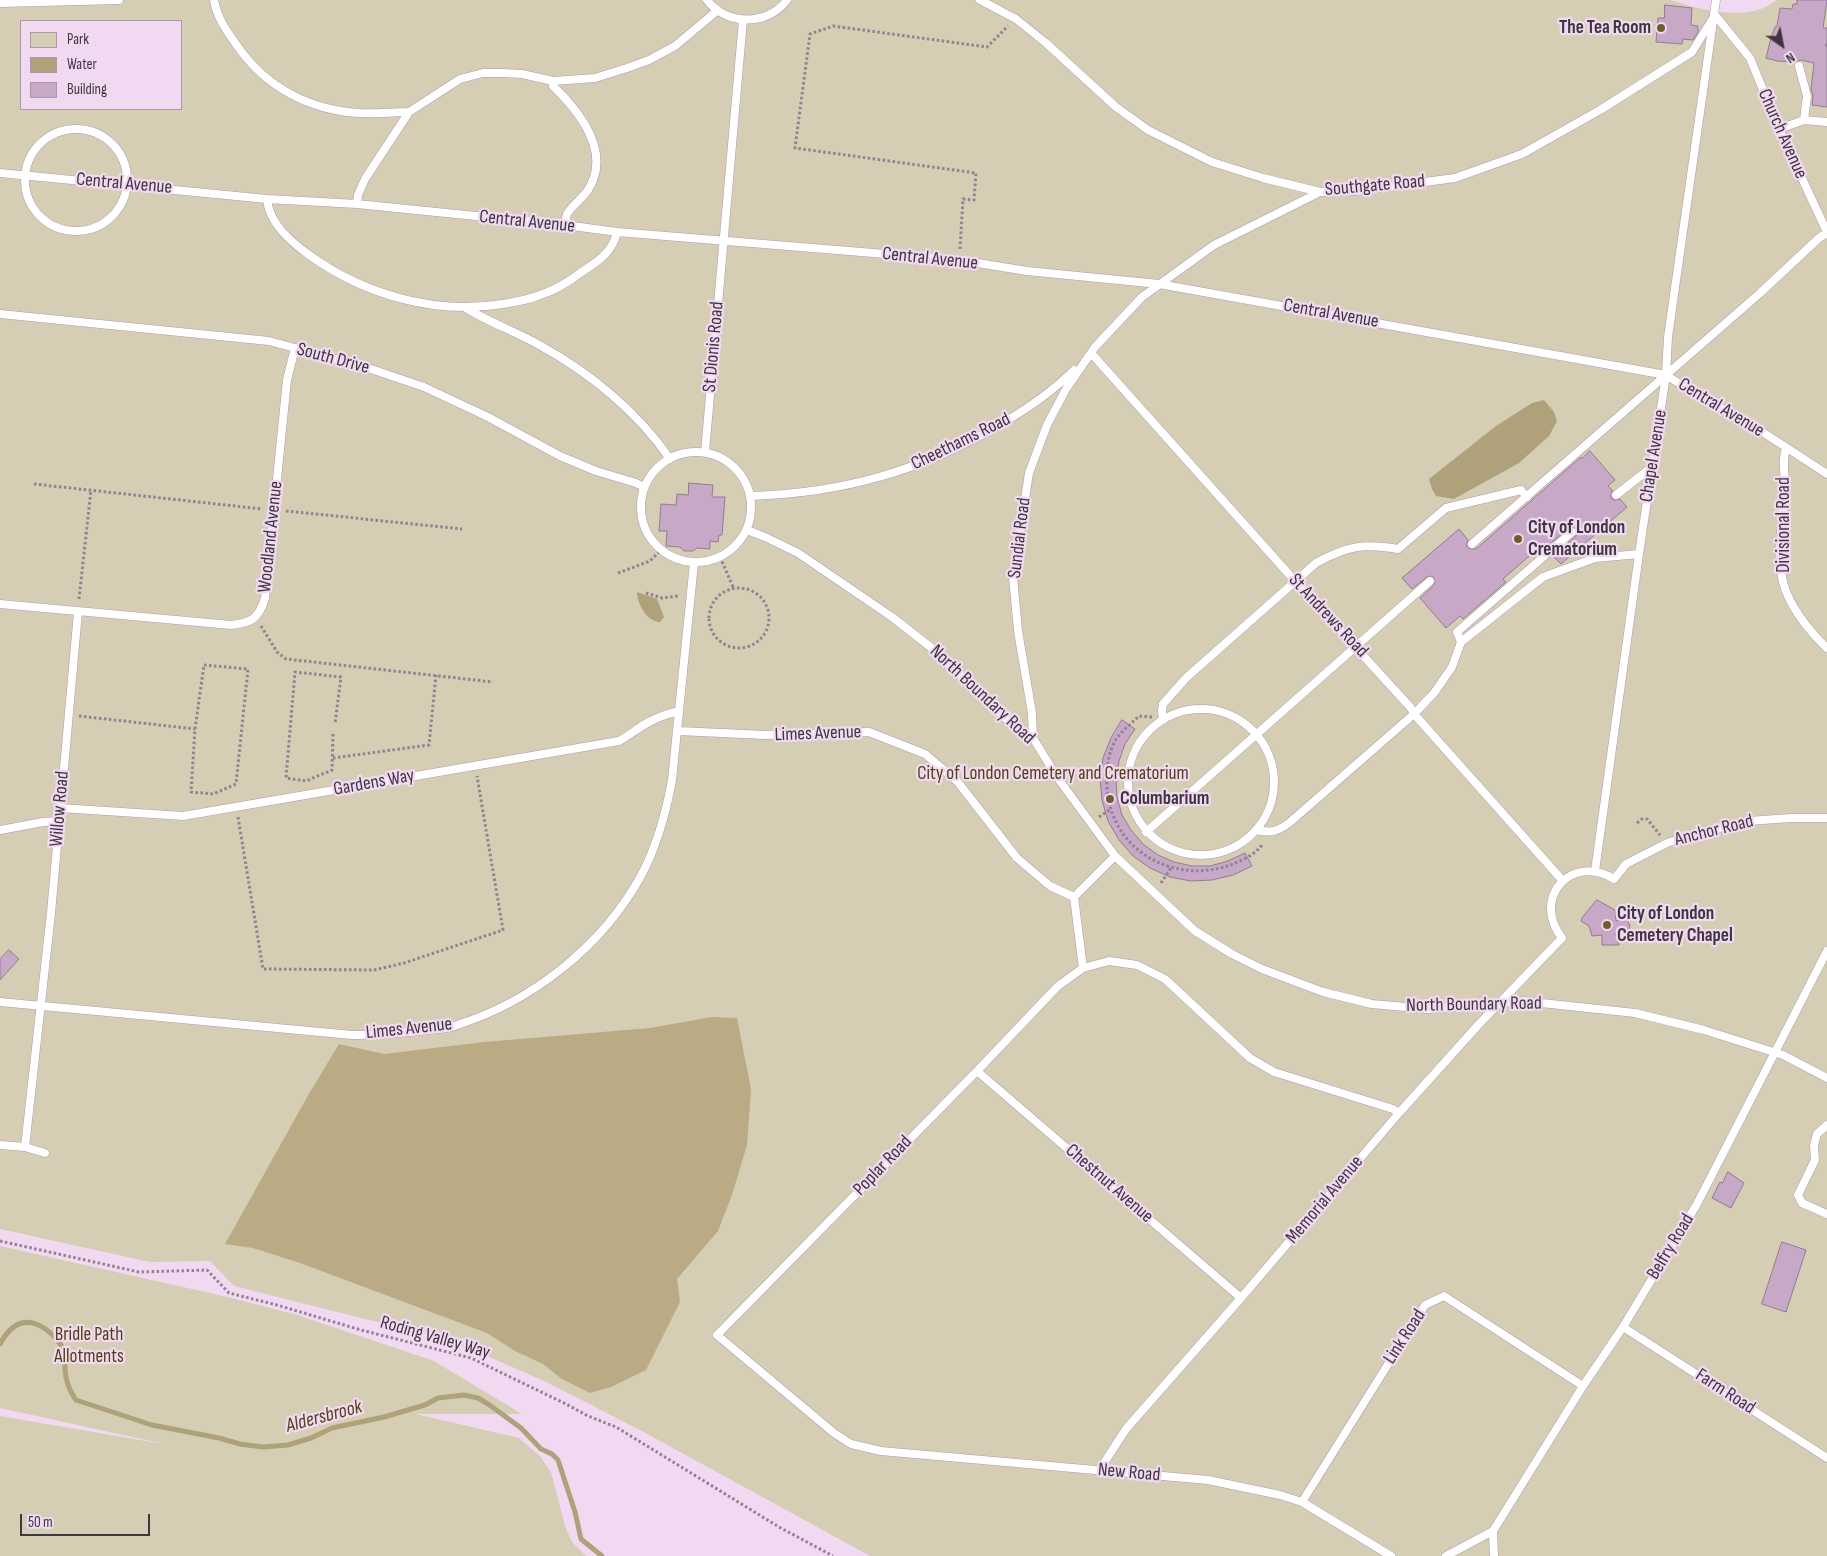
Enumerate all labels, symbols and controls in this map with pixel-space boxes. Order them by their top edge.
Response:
place label: The Tea Room [1559,17,1651,39]
legend [20,20,182,110]
north arrow [1757,20,1807,70]
marker: The Tea Room [1655,22,1667,34]
text: Park [67,30,89,49]
text: N [1783,49,1798,67]
text: Water [67,55,97,74]
text: Building [67,80,107,99]
street label: Church Avenue [1752,86,1812,182]
street label: Central Avenue [75,168,173,200]
street label: Southgate Road [1324,170,1426,202]
street label: Central Avenue [478,206,576,238]
street label: Central Avenue [881,243,979,275]
street label: Central Avenue [1282,294,1380,334]
street label: St Dionis Road [699,301,729,393]
street label: South Drive [294,338,372,380]
street label: Central Avenue [1674,373,1768,443]
street label: Cheethams Road [908,408,1014,476]
street label: Chapel Avenue [1635,408,1673,504]
street label: Divisional Road [1773,477,1795,573]
street label: Woodland Avenue [254,480,288,594]
street label: Sundial Road [1004,496,1036,580]
place label: City of London Crematorium [1528,517,1625,561]
marker: City of London Crematorium [1512,533,1524,545]
street label: St Andrews Road [1283,569,1373,663]
street label: North Boundary Road [925,640,1039,750]
street label: Limes Avenue [774,721,862,747]
park label: City of London Cemetery and Crematorium [917,763,1189,785]
street label: Gardens Way [332,765,416,801]
street label: Willow Road [45,770,75,848]
place label: Columbarium [1120,788,1209,810]
marker: Columbarium [1104,793,1116,805]
street label: Anchor Road [1672,810,1756,852]
place label: City of London Cemetery Chapel [1617,903,1733,947]
marker: City of London Cemetery Chapel [1601,919,1613,931]
street label: North Boundary Road [1406,992,1542,1018]
street label: Limes Avenue [365,1013,453,1045]
street label: Poplar Road [849,1131,917,1201]
street label: Chestnut Avenue [1060,1140,1158,1228]
street label: Memorial Avenue [1281,1151,1369,1249]
street label: Belfry Road [1642,1210,1700,1284]
street label: Link Road [1379,1305,1431,1369]
street label: Roding Valley Way [377,1311,493,1365]
park label: Bridle Path Allotments [54,1324,124,1368]
street label: Farm Road [1691,1364,1759,1420]
water label: Aldersbrook [283,1395,365,1439]
street label: New Road [1097,1459,1161,1487]
scale bar [22,1504,152,1536]
text: 50 m [28,1513,53,1532]

